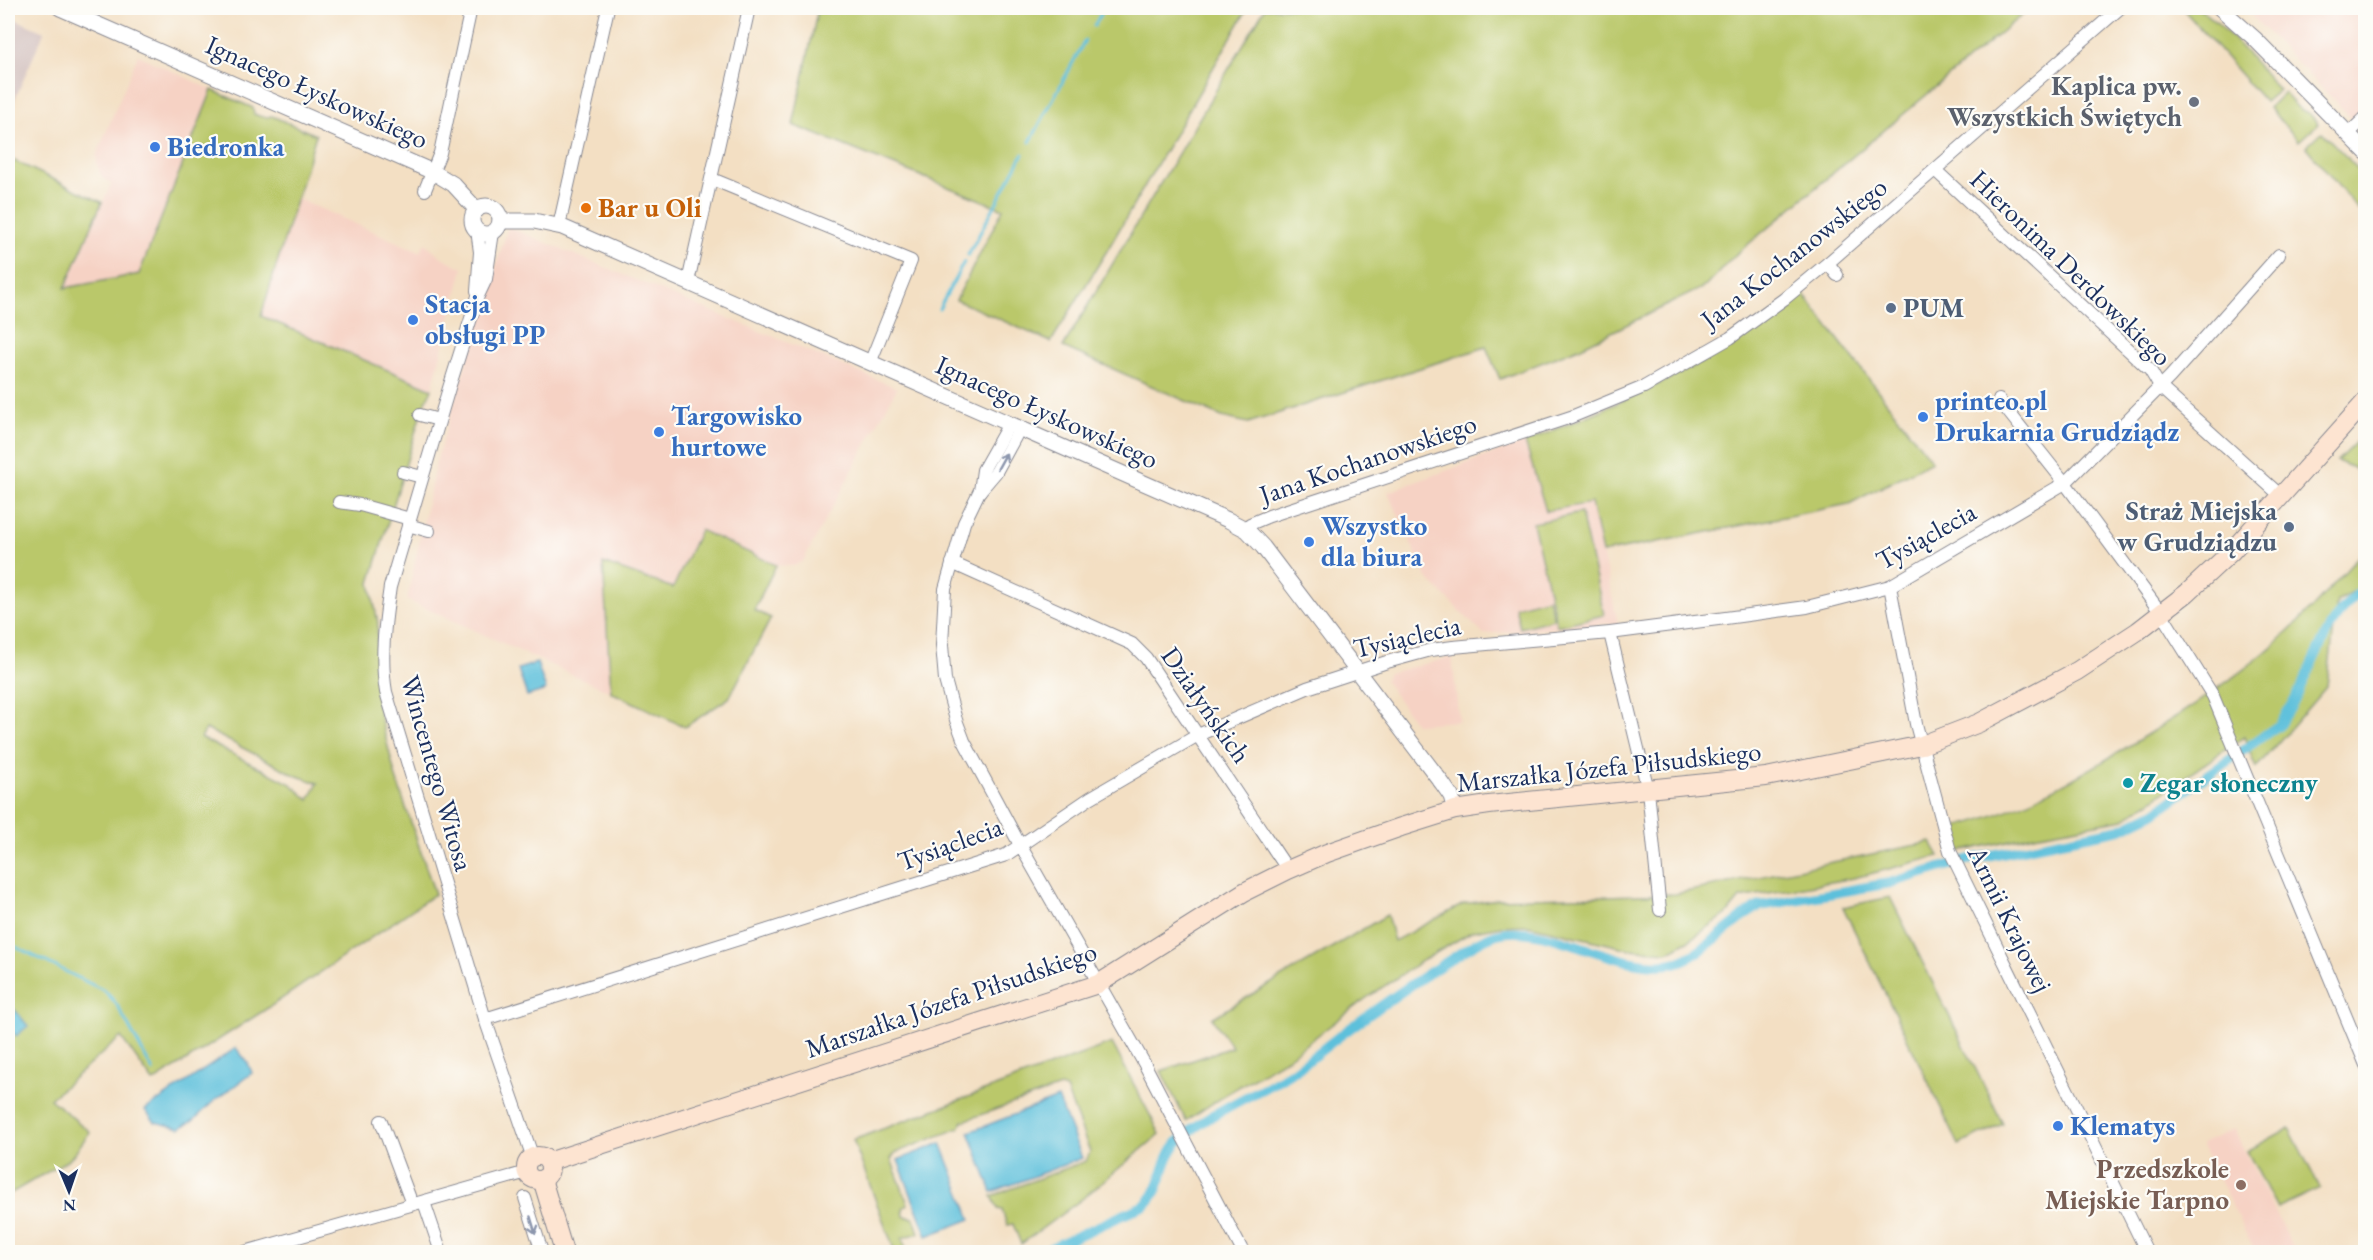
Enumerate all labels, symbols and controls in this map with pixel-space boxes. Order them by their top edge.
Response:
street label: Ignacego Łyskowskiego [200,27,434,156]
place label: Kaplica pw. Wszystkich Świętych [1947,68,2182,134]
marker: Kaplica pw. Wszystkich Świętych [2187,95,2201,109]
place label: Biedronka [167,129,284,164]
marker: Biedronka [148,140,162,154]
street label: Hieronima Derdowskiego [1963,162,2180,373]
street label: Jana Kochanowskiego [1692,169,1894,338]
place label: Bar u Oli [598,190,702,225]
marker: Bar u Oli [579,201,593,215]
place label: Stacja obsługi PP [425,286,545,352]
place label: PUM [1903,290,1965,325]
marker: PUM [1884,301,1898,315]
marker: Stacja obsługi PP [406,313,420,327]
street label: Ignacego Łyskowskiego [930,347,1164,476]
place label: printeo.pl Drukarnia Grudziądz [1935,383,2180,449]
place label: Targowisko hurtowe [671,398,802,464]
street label: Jana Kochanowskiego [1253,405,1481,513]
marker: printeo.pl Drukarnia Grudziądz [1916,410,1930,424]
marker: Targowisko hurtowe [652,425,666,439]
one-way arrow [996,453,1008,470]
place label: Straż Miejska w Grudziądzu [2117,493,2277,559]
street label: Tysiąclecia [1869,494,1982,577]
place label: Wszystko dla biura [1321,508,1427,574]
marker: Straż Miejska w Grudziądzu [2282,520,2296,534]
marker: Wszystko dla biura [1302,535,1316,549]
street label: Tysiąclecia [1350,607,1464,666]
street label: Działyńskich [1154,640,1259,770]
street label: Wincentego Witosa [393,671,482,875]
street label: Marszałka Józefa Piłsudskiego [1455,733,1763,800]
place label: Zegar słoneczny [2140,765,2319,800]
marker: Zegar słoneczny [2121,776,2135,790]
street label: Tysiąclecia [892,808,1007,879]
street label: Armii Krajowej [1959,839,2061,998]
street label: Marszałka Józefa Piłsudskiego [801,933,1101,1066]
place label: Klematys [2070,1108,2175,1143]
marker: Klematys [2051,1119,2065,1133]
place label: Przedszkole Miejskie Tarpno [2045,1151,2229,1217]
north arrow [39,1161,99,1221]
marker: Przedszkole Miejskie Tarpno [2234,1178,2248,1192]
text: N [63,1195,76,1216]
one-way arrow [529,1215,540,1234]

